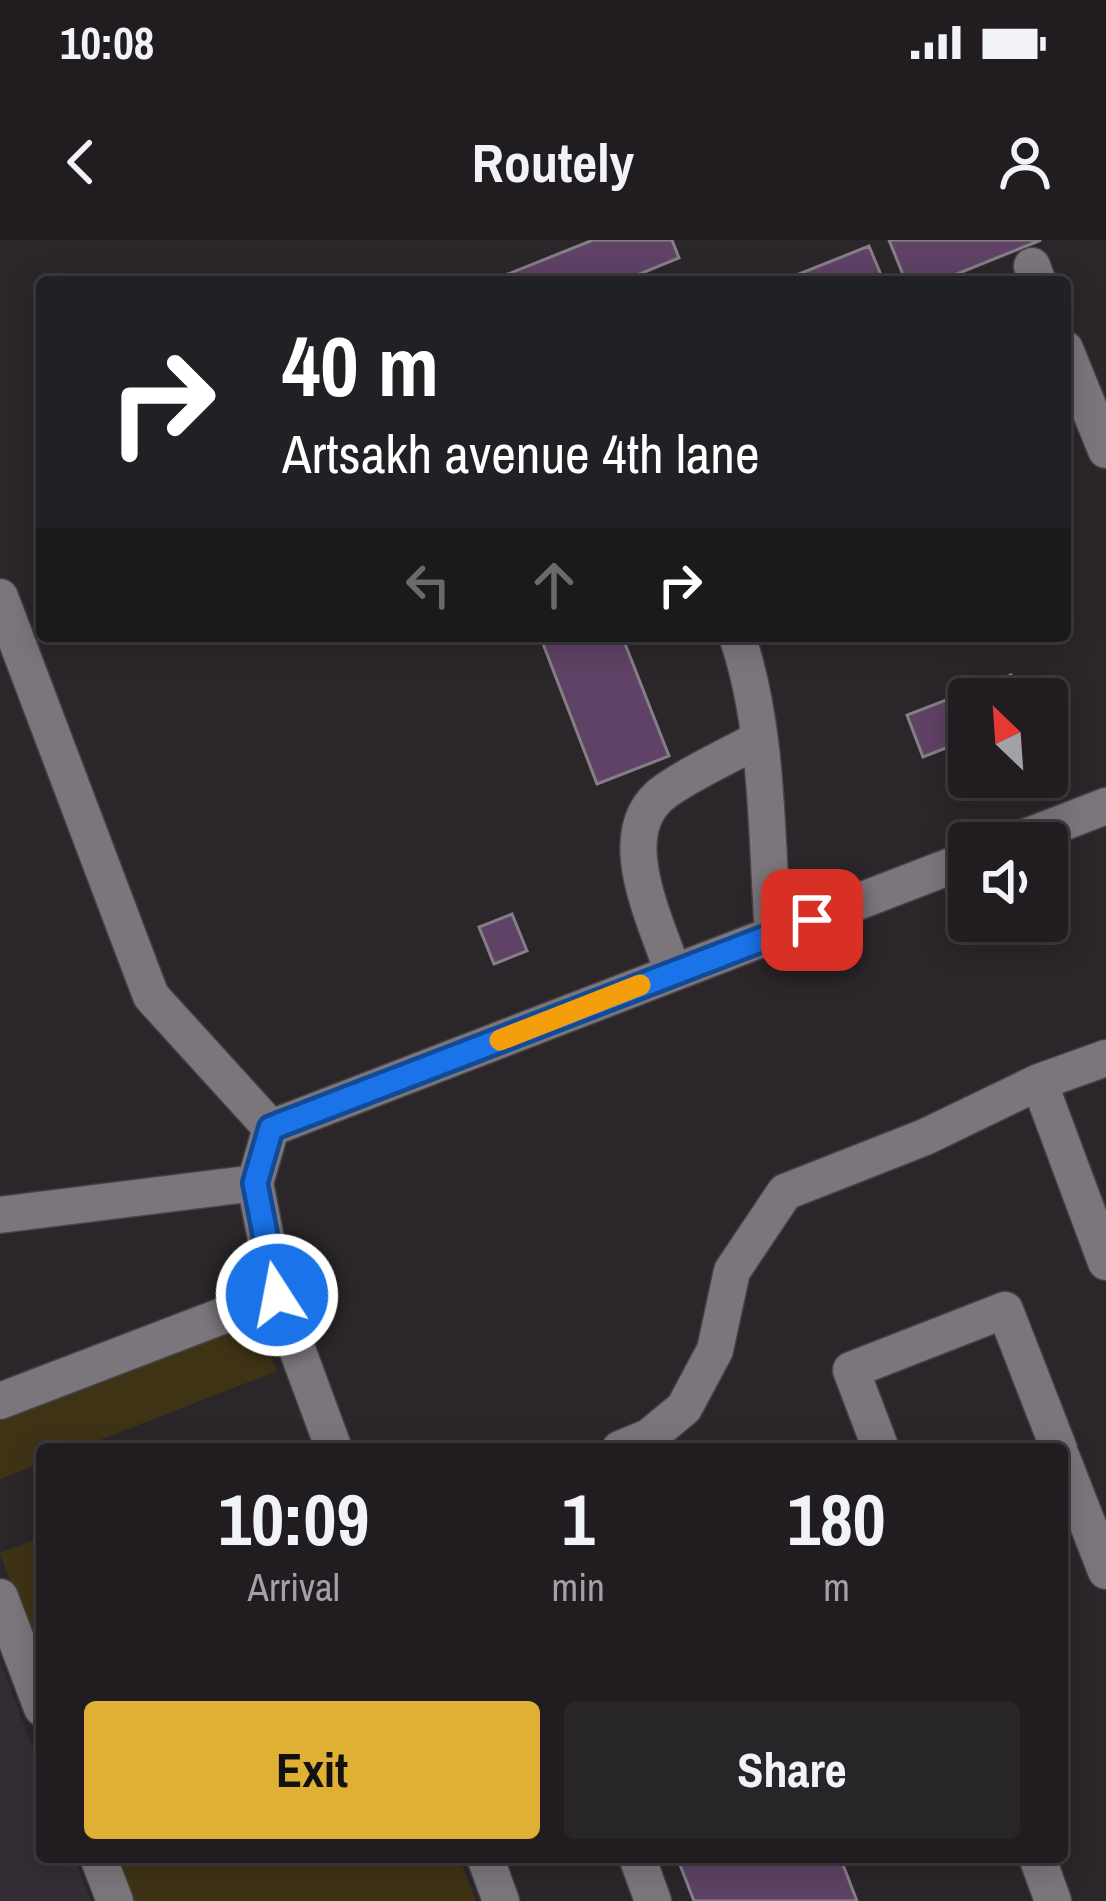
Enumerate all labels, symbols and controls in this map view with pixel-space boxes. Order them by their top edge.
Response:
text: 10:08 [60,12,154,73]
text: Routely [472,126,634,199]
icon: back [48,129,114,195]
icon: person [992,129,1058,195]
text: 40 m [282,309,439,422]
icon: right [84,324,240,480]
text: Artsakh avenue 4th lane [282,417,760,490]
icon: left [395,552,461,618]
icon: ahead [521,552,587,618]
icon: right [647,552,713,618]
north arrow [948,678,1068,798]
map controls [948,678,1068,942]
button: sound [948,822,1068,942]
pin [761,869,863,971]
icon: arrive [779,887,845,953]
position arrow [214,1232,340,1358]
text: 10:09 [218,1470,369,1567]
text: 1 [562,1470,595,1567]
text: 180 [787,1470,886,1567]
text: Arrival [248,1561,340,1613]
text: min [552,1561,605,1613]
text: m [823,1561,850,1613]
button: Exit [84,1701,540,1839]
button: Share [564,1701,1020,1839]

